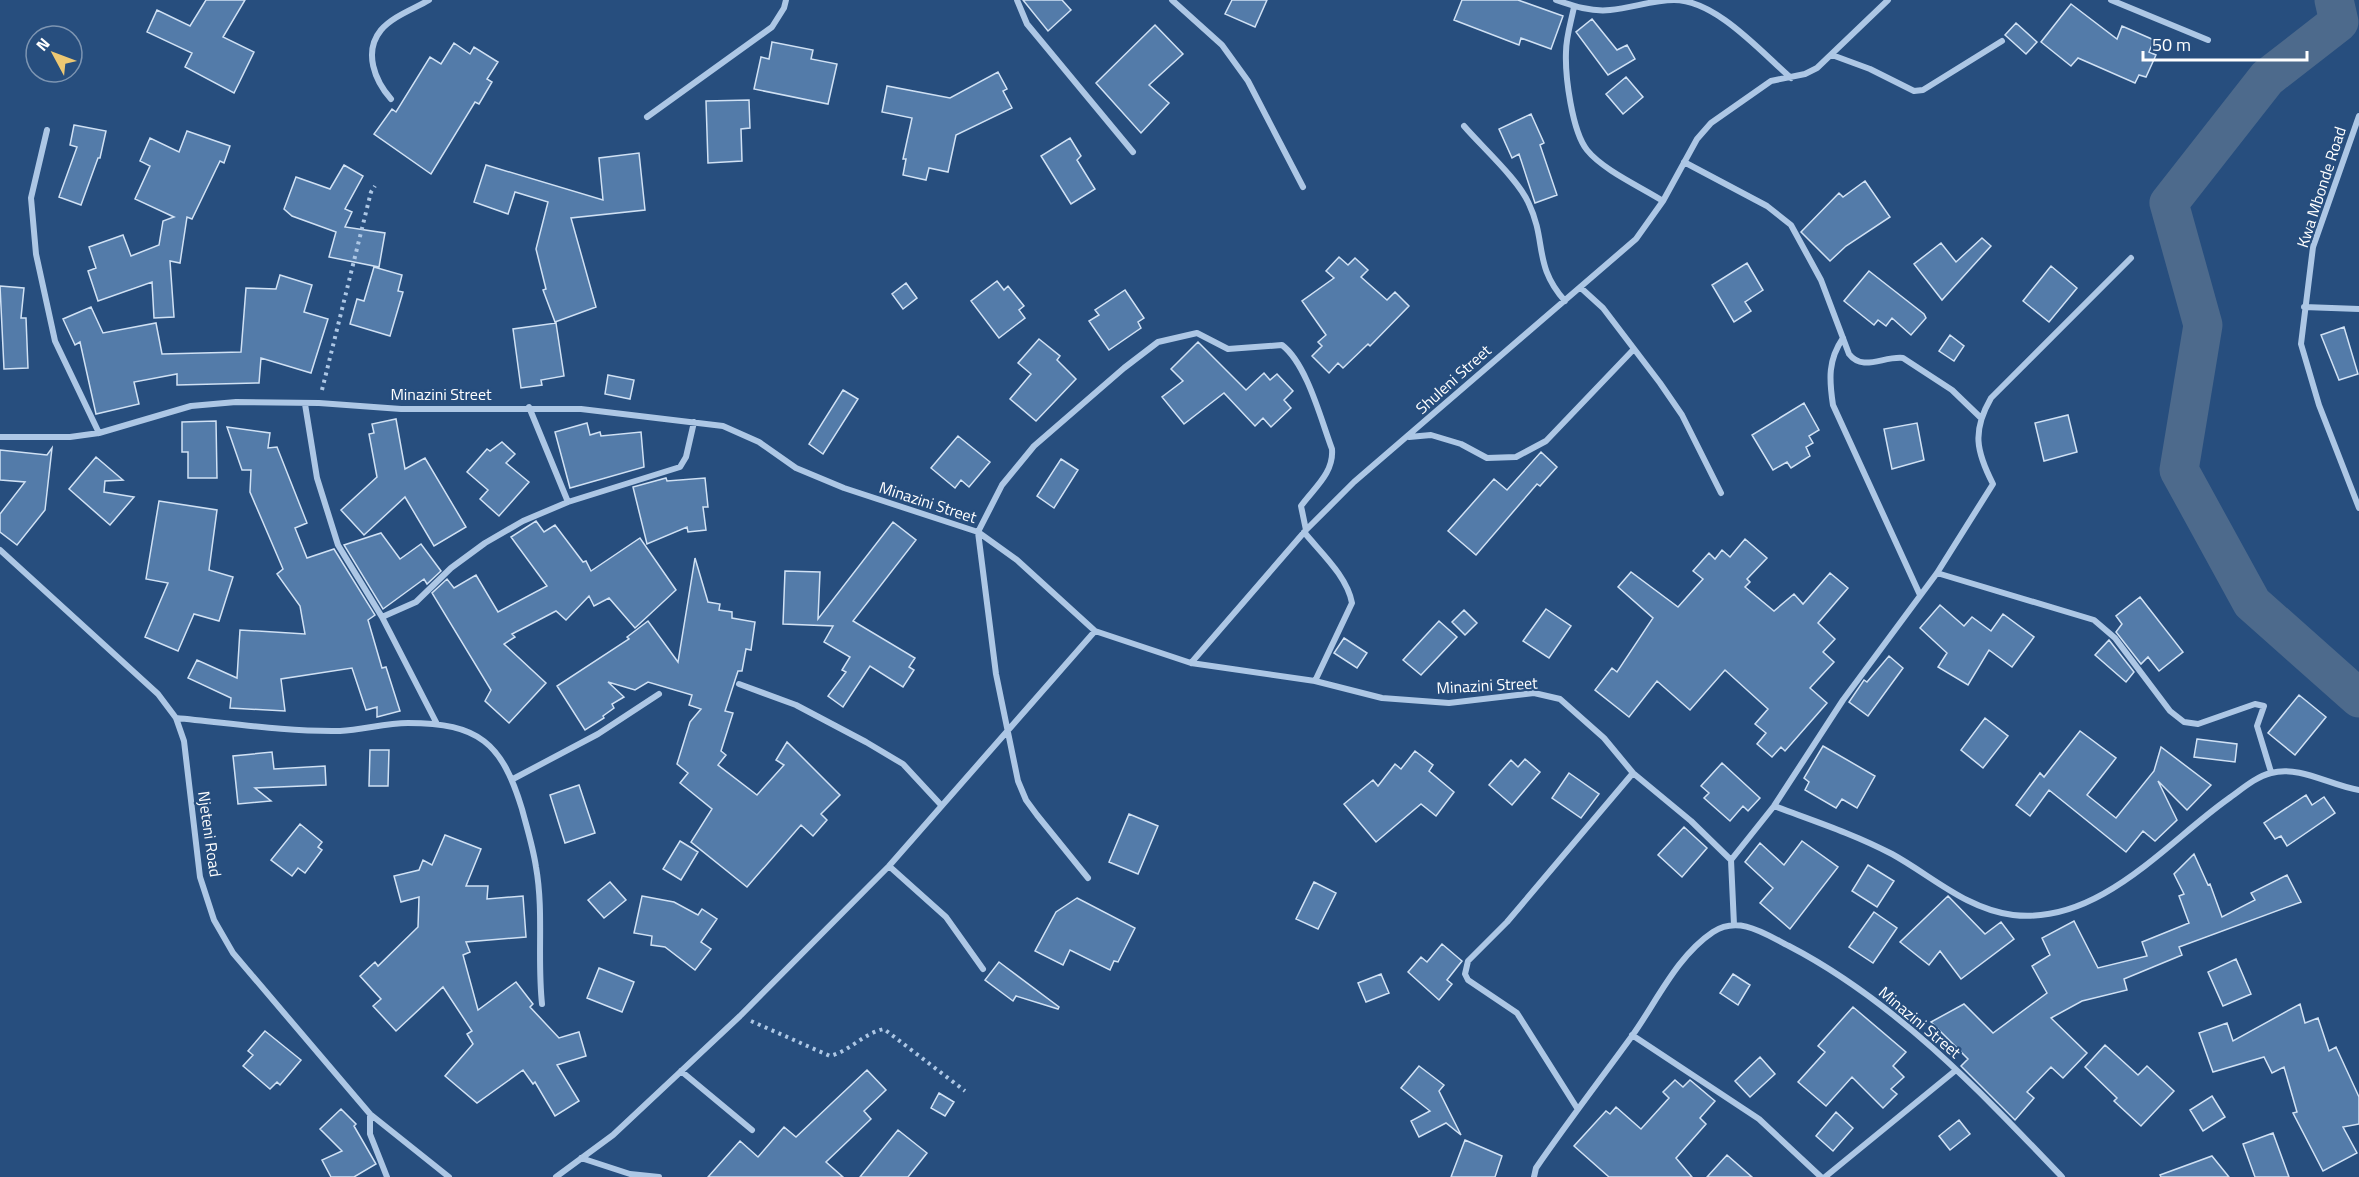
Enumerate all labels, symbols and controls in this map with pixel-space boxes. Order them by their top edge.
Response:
north arrow [24,24,84,84]
scale bar [2143,24,2306,62]
text: 50 m [2152,31,2191,58]
text: N [30,32,55,56]
street label: Kwa Mbonde Road [2290,123,2352,251]
street label: Shuleni Street [1410,338,1496,420]
street label: Minazini Street [390,382,492,406]
street label: Minazini Street [876,475,980,529]
street label: Minazini Street [1436,670,1539,700]
street label: Njeteni Road [192,790,228,878]
street label: Minazini Street [1874,980,1967,1064]

